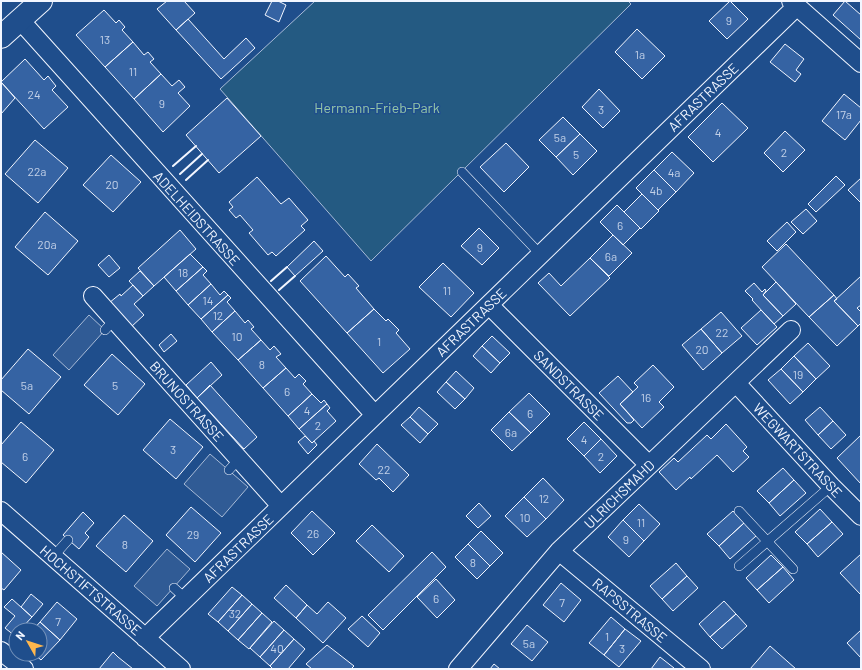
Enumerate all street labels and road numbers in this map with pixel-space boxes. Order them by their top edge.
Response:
street label: AFRASTRASSE [664,59,742,135]
street label: ADELHEIDSTRASSE [150,167,244,269]
street label: AFRASTRASSE [432,284,510,360]
street label: SANDSTRASSE [530,346,608,424]
street label: BRUNOSTRASSE [146,357,228,445]
street label: WEGWARTSTRASSE [750,399,846,501]
street label: ULRICHSMAHD [580,456,658,532]
street label: AFRASTRASSE [199,510,277,586]
street label: HOCHSTIFTSTRASSE [37,541,145,639]
street label: RAPSSTRASSE [589,574,671,646]

